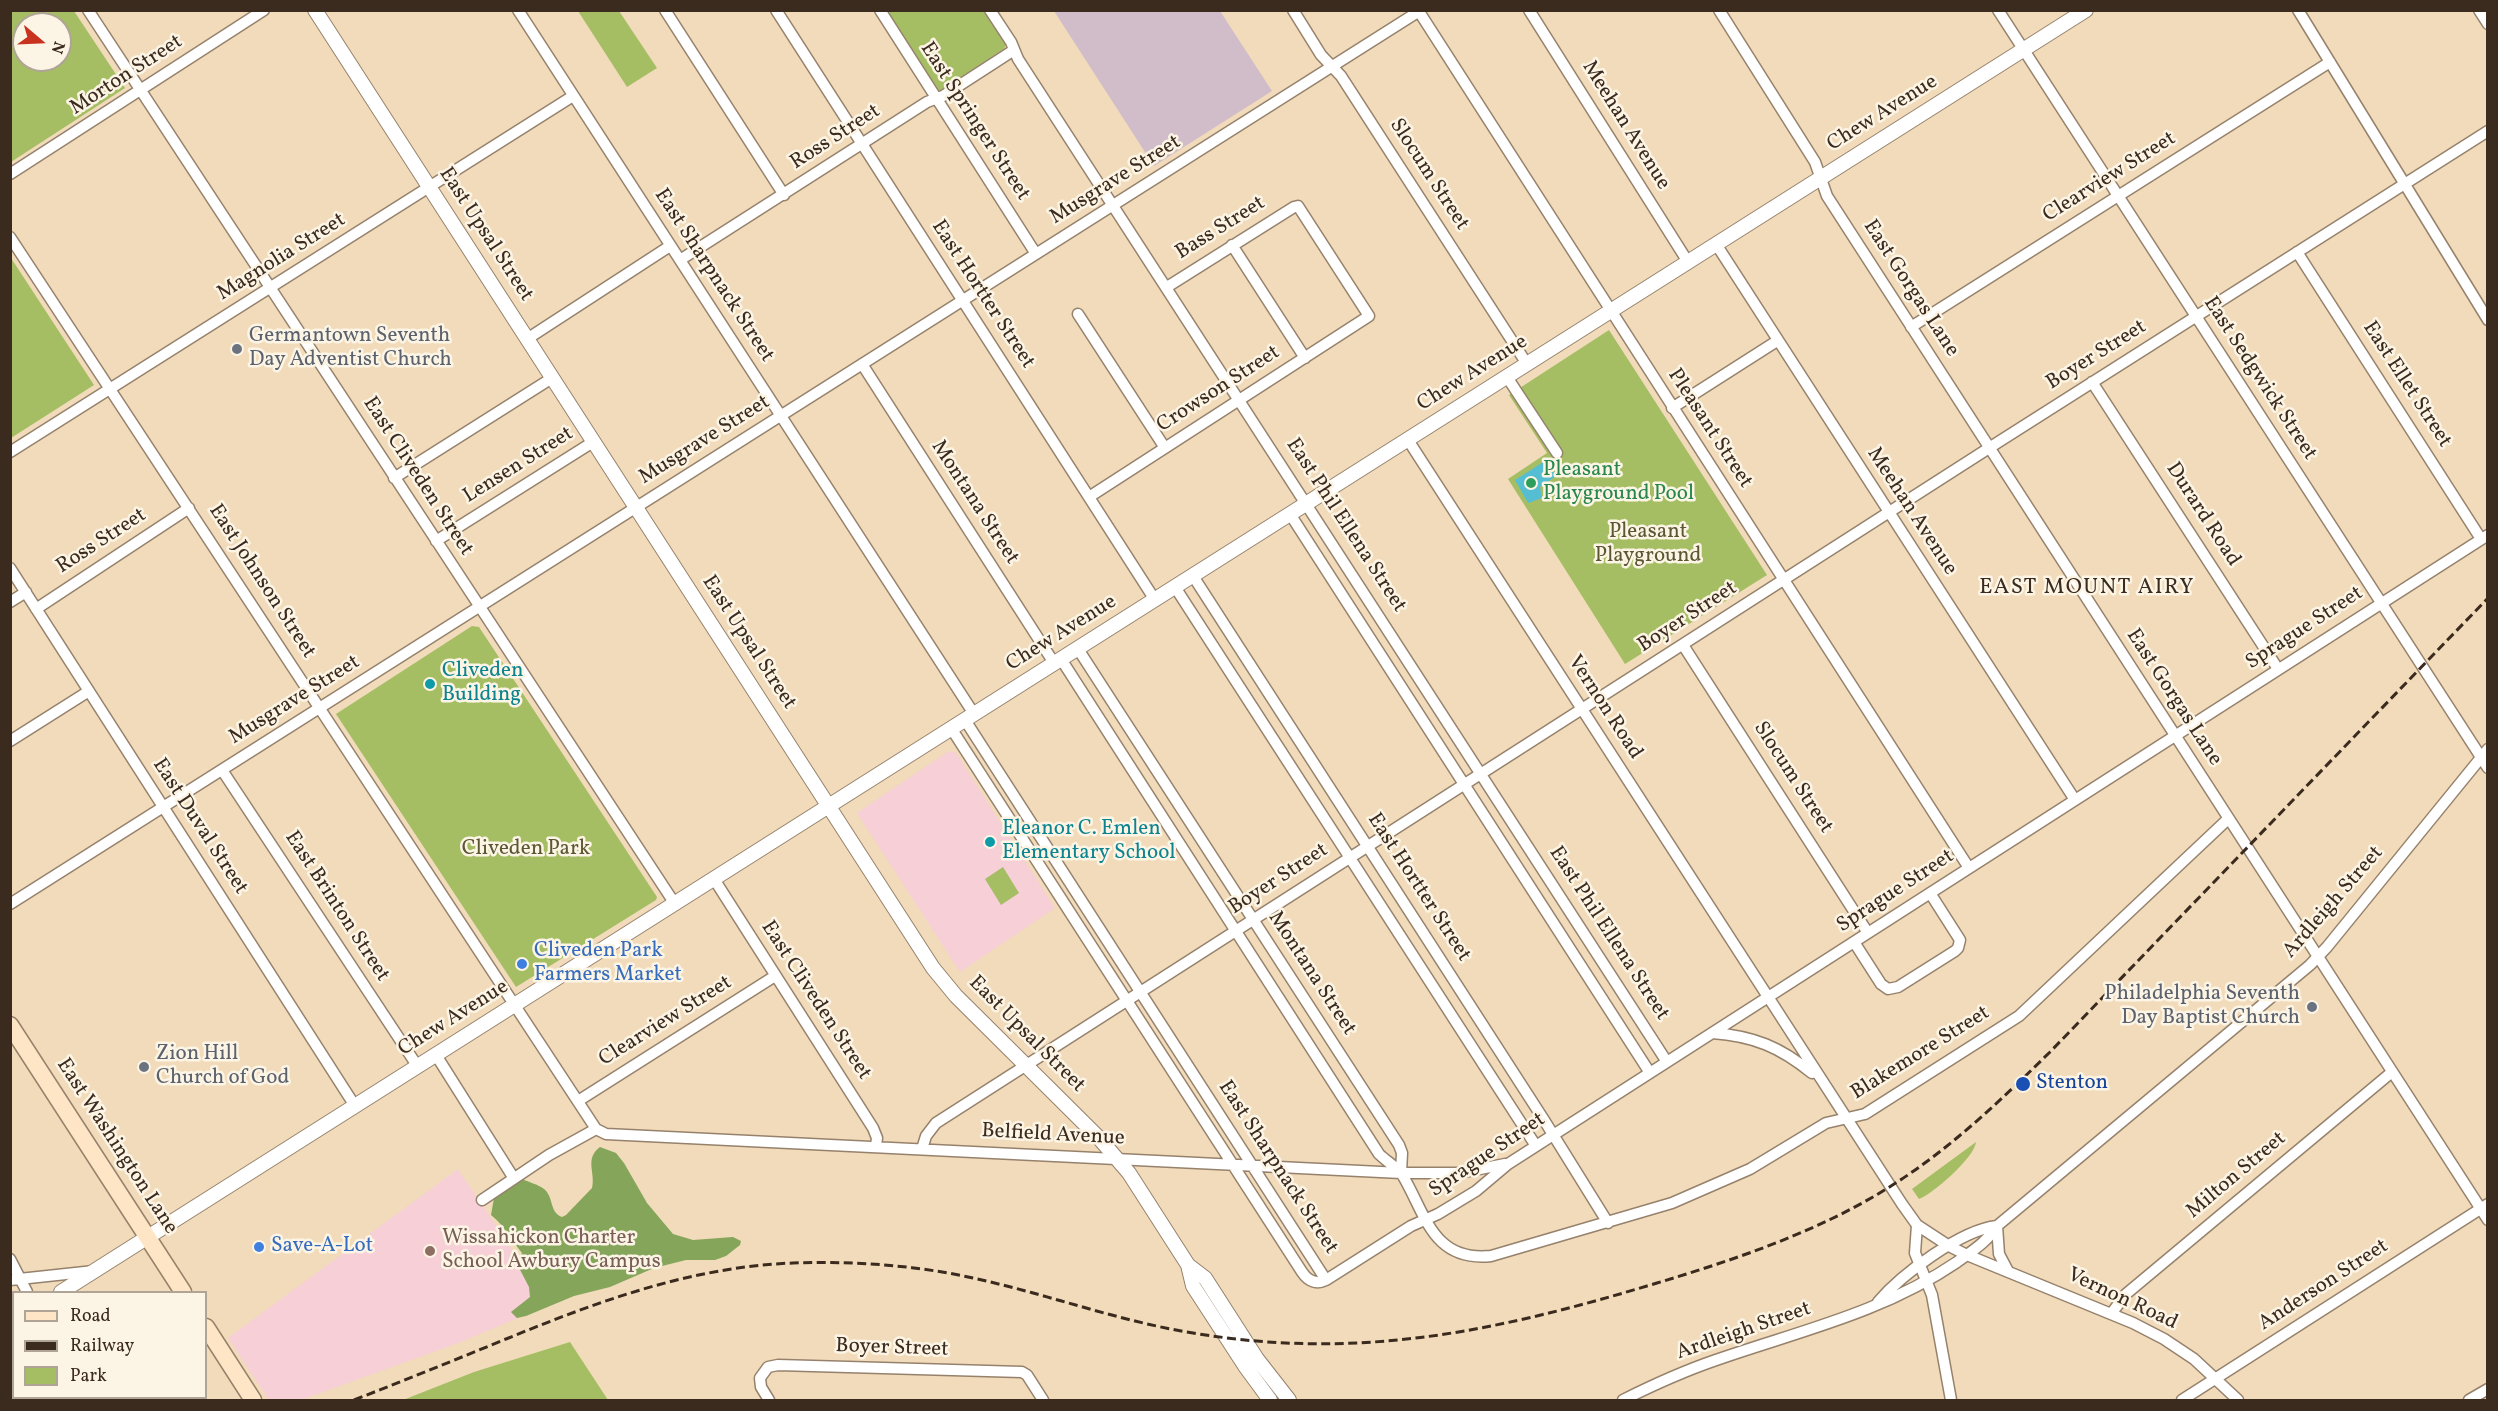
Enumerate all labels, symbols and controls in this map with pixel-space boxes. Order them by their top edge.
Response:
north arrow [12,12,72,72]
street label: Morton Street [66,30,188,122]
text: N [45,38,69,56]
street label: East Springer Street [913,38,1035,206]
street label: Meehan Avenue [1575,57,1675,195]
street label: Chew Avenue [1823,70,1943,158]
street label: Ross Street [786,100,886,176]
street label: Slocum Street [1383,114,1473,236]
street label: Clearview Street [2039,127,2181,229]
street label: Musgrave Street [1046,131,1186,231]
street label: East Upsal Street [432,163,538,307]
street label: East Sharpnack Street [648,185,778,367]
street label: Bass Street [1172,192,1270,266]
street label: Magnolia Street [213,208,351,308]
street label: East Hortter Street [925,216,1039,374]
street label: East Gorgas Lane [1856,216,1964,362]
street label: East Sedgwick Street [2197,293,2321,465]
street label: Boyer Street [2042,315,2152,397]
street label: East Ellet Street [2356,317,2456,453]
place label: Germantown Seventh Day Adventist Church [249,324,452,374]
street label: Chew Avenue [1413,330,1533,418]
street label: Crowson Street [1153,341,1285,439]
marker: Germantown Seventh Day Adventist Church [230,342,244,356]
street label: Pleasant Street [1661,364,1757,494]
street label: Musgrave Street [635,391,775,491]
street label: East Cliveden Street [356,393,478,561]
street label: Lensen Street [459,422,579,510]
street label: East Phil Ellena Street [1279,434,1411,618]
street label: Montana Street [925,436,1023,570]
street label: Meehan Avenue [1860,443,1962,581]
place label: Pleasant Playground Pool [1543,458,1694,508]
street label: Durard Road [2159,458,2245,572]
marker: Pleasant Playground Pool [1524,476,1538,490]
street label: East Johnson Street [202,500,320,664]
street label: Ross Street [52,504,152,580]
park label: Pleasant Playground [1595,520,1701,570]
street label: East Upsal Street [695,571,801,715]
district label: EAST MOUNT AIRY [1979,576,2195,602]
street label: Boyer Street [1634,577,1742,659]
street label: Sprague Street [2242,582,2368,676]
street label: Chew Avenue [1002,590,1122,678]
street label: East Gorgas Lane [2119,625,2227,771]
street label: Musgrave Street [225,651,365,751]
street label: Vernon Road [1561,651,1647,765]
place label: Cliveden Building [442,659,523,709]
marker: Cliveden Building [423,677,437,691]
street label: Slocum Street [1747,717,1837,839]
street label: East Duval Street [146,754,252,900]
street label: East Hortter Street [1361,809,1475,967]
place label: Eleanor C. Emlen Elementary School [1002,817,1176,867]
street label: East Brinton Street [278,827,394,987]
marker: Eleanor C. Emlen Elementary School [983,835,997,849]
park label: Cliveden Park [462,837,590,863]
street label: Boyer Street [1225,839,1333,921]
street label: East Phil Ellena Street [1542,842,1674,1026]
street label: Ardleigh Street [2278,842,2390,964]
street label: Sprague Street [1833,845,1959,939]
street label: Montana Street [1262,907,1360,1041]
street label: East Cliveden Street [754,917,876,1085]
place label: Cliveden Park Farmers Market [534,939,682,989]
marker: Cliveden Park Farmers Market [515,957,529,971]
street label: Clearview Street [595,971,737,1073]
street label: East Upsal Street [962,971,1090,1099]
street label: Chew Avenue [394,975,514,1063]
place label: Philadelphia Seventh Day Baptist Church [2104,982,2300,1032]
marker: Philadelphia Seventh Day Baptist Church [2305,1000,2319,1014]
street label: Blakemore Street [1847,1001,1995,1107]
place label: Zion Hill Church of God [156,1042,289,1092]
street label: East Washington Lane [50,1054,182,1240]
marker: Zion Hill Church of God [137,1060,151,1074]
place label: Stenton [2036,1071,2108,1097]
marker: Stenton [2014,1075,2032,1093]
street label: East Sharpnack Street [1212,1077,1342,1259]
street label: Sprague Street [1425,1108,1551,1204]
street label: Belfield Avenue [981,1120,1125,1152]
street label: Milton Street [2182,1127,2292,1225]
place label: Wissahickon Charter School Awbury Campus [442,1226,661,1276]
place label: Save-A-Lot [271,1234,373,1260]
street label: Anderson Street [2254,1235,2394,1337]
marker: Save-A-Lot [252,1240,266,1254]
marker: Wissahickon Charter School Awbury Campus [423,1244,437,1258]
street label: Vernon Road [2063,1263,2181,1337]
legend [12,1291,207,1399]
street label: Ardleigh Street [1673,1297,1815,1367]
text: Road [70,1304,111,1329]
text: Railway [70,1334,134,1359]
street label: Boyer Street [835,1334,949,1364]
text: Park [70,1364,107,1389]

